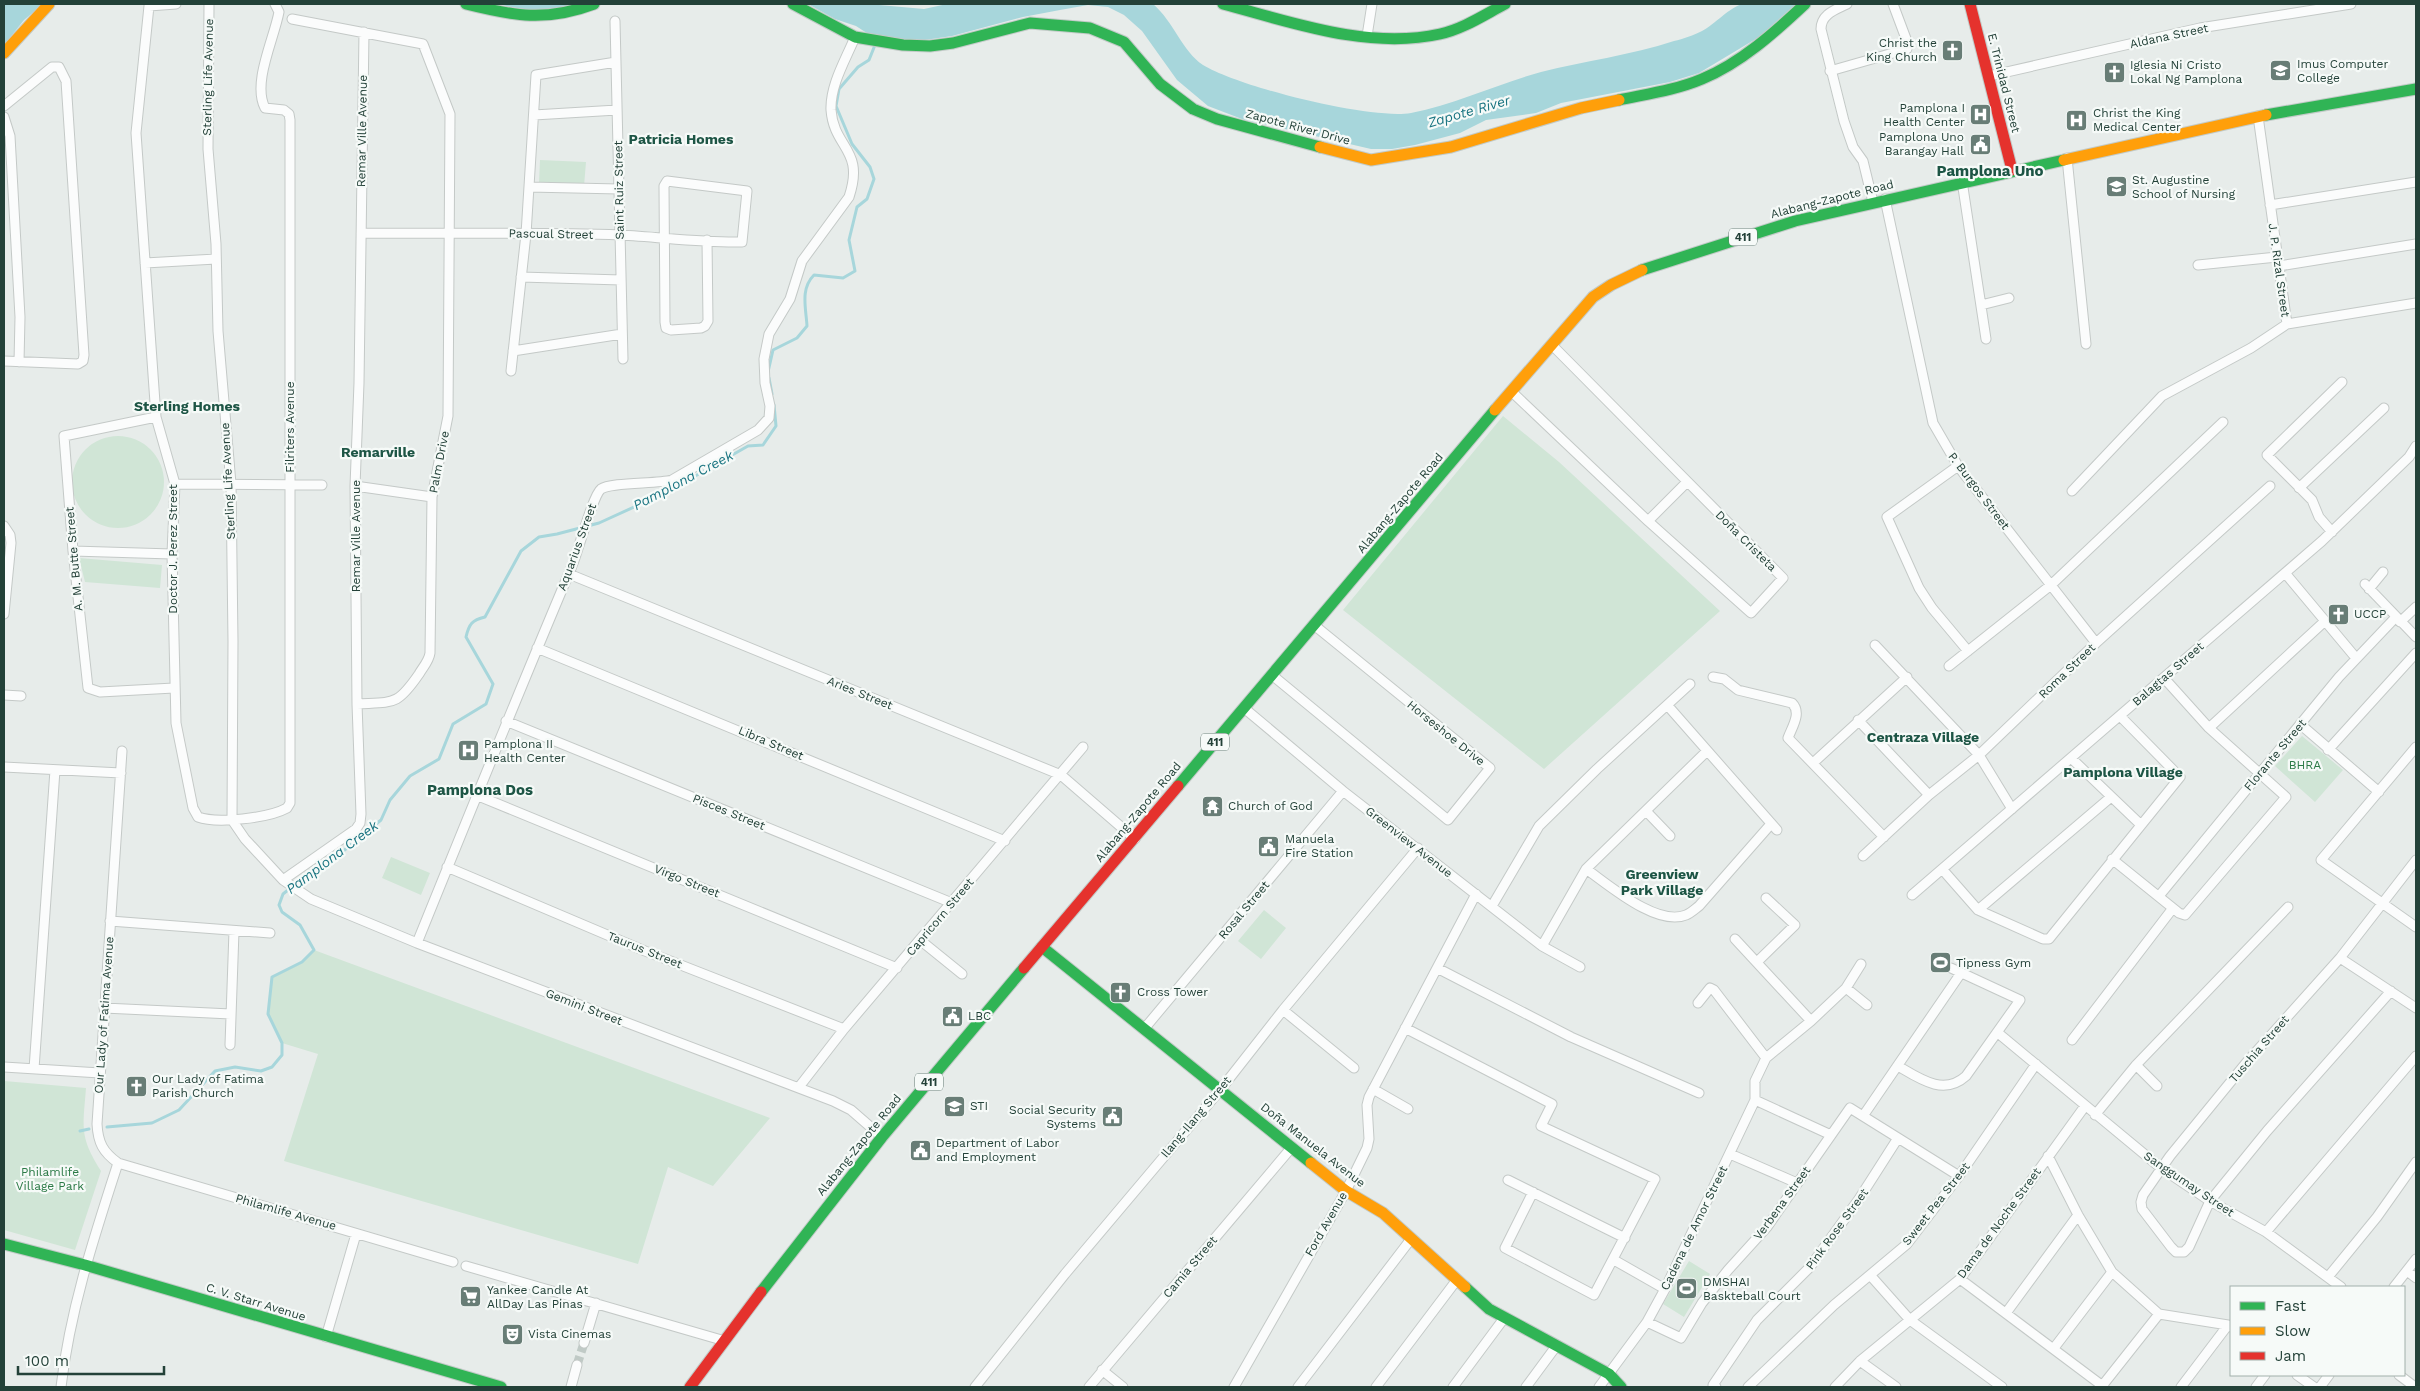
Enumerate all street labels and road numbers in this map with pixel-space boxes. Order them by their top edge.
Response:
street label: Sterling Life Avenue [200,18,216,136]
street label: Aldana Street [2128,21,2210,51]
street label: E. Trinidad Street [1985,32,2023,134]
street label: Remar Ville Avenue [354,75,370,187]
street label: Zapote River Drive [1244,106,1352,148]
street label: Saint Ruiz Street [611,140,627,240]
street label: Alabang-Zapote Road [1769,177,1895,221]
street label: J. P. Rizal Street [2265,222,2293,318]
street label: Pascual Street [508,226,594,242]
road number: 411 [1729,228,1757,246]
street label: Filriters Avenue [283,381,297,473]
street label: Sterling Life Avenue [218,422,238,540]
street label: Palm Drive [426,430,452,494]
street label: Alabang-Zapote Road [1354,450,1446,556]
street label: P. Burgos Street [1945,450,2013,532]
street label: Remar Ville Avenue [349,480,363,592]
street label: Doctor J. Perez Street [166,484,180,614]
street label: Aquarius Street [555,502,599,592]
street label: A. M. Butte Street [62,506,86,612]
street label: Doña Cristeta [1713,508,1779,574]
street label: Balagtas Street [2130,639,2206,709]
street label: Roma Street [2036,641,2098,701]
street label: Aries Street [825,673,895,713]
street label: Horseshoe Drive [1404,697,1488,769]
street label: Florante Street [2241,716,2309,794]
street label: Libra Street [736,723,806,763]
road number: 411 [1201,734,1229,750]
street label: Alabang-Zapote Road [1092,759,1184,865]
street label: Pisces Street [691,791,767,833]
street label: Greenview Avenue [1363,804,1455,880]
street label: Virgo Street [652,862,722,900]
street label: Capricorn Street [903,875,977,959]
street label: Rosal Street [1216,878,1272,942]
street label: Taurus Street [606,929,684,971]
street label: Our Lady of Fatima Avenue [92,936,116,1094]
street label: Gemini Street [544,986,624,1028]
street label: Tuschia Street [2226,1013,2292,1085]
street label: Ilang-Ilang Street [1158,1073,1234,1161]
road number: 411 [915,1074,943,1090]
street label: Alabang-Zapote Road [814,1092,904,1198]
street label: Doña Manuela Avenue [1258,1100,1368,1190]
street label: Sanggumay Street [2141,1149,2237,1219]
street label: Sweet Pea Street [1899,1160,1973,1248]
street label: Cadena de Amor Street [1658,1163,1730,1293]
street label: Verbena Street [1751,1163,1813,1243]
street label: Dama de Noche Street [1954,1165,2044,1281]
street label: Pink Rose Street [1803,1186,1871,1272]
street label: Ford Avenue [1302,1189,1350,1259]
street label: Philamlife Avenue [234,1191,338,1233]
street label: Camia Street [1160,1233,1220,1301]
street label: C. V. Starr Avenue [204,1280,308,1324]

